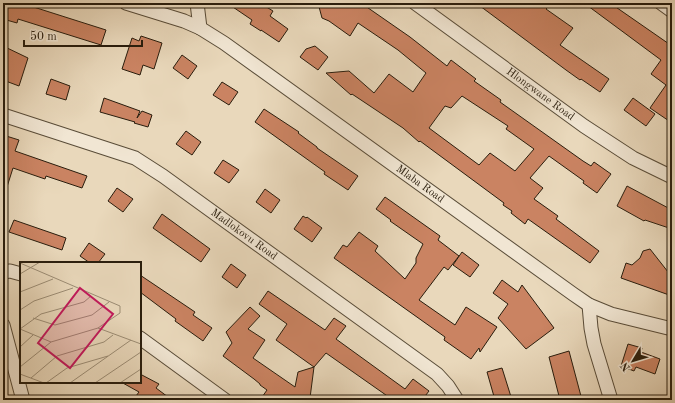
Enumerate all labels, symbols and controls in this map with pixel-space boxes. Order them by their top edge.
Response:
scale bar [24,22,142,48]
text: 50 m [30,30,57,43]
street label: Hlongwane Road [504,66,577,123]
street label: Mlaba Road [394,163,446,205]
street label: Madlokovu Road [209,207,279,262]
inset map [20,262,141,383]
north arrow [613,341,653,381]
text: N [619,359,633,373]

